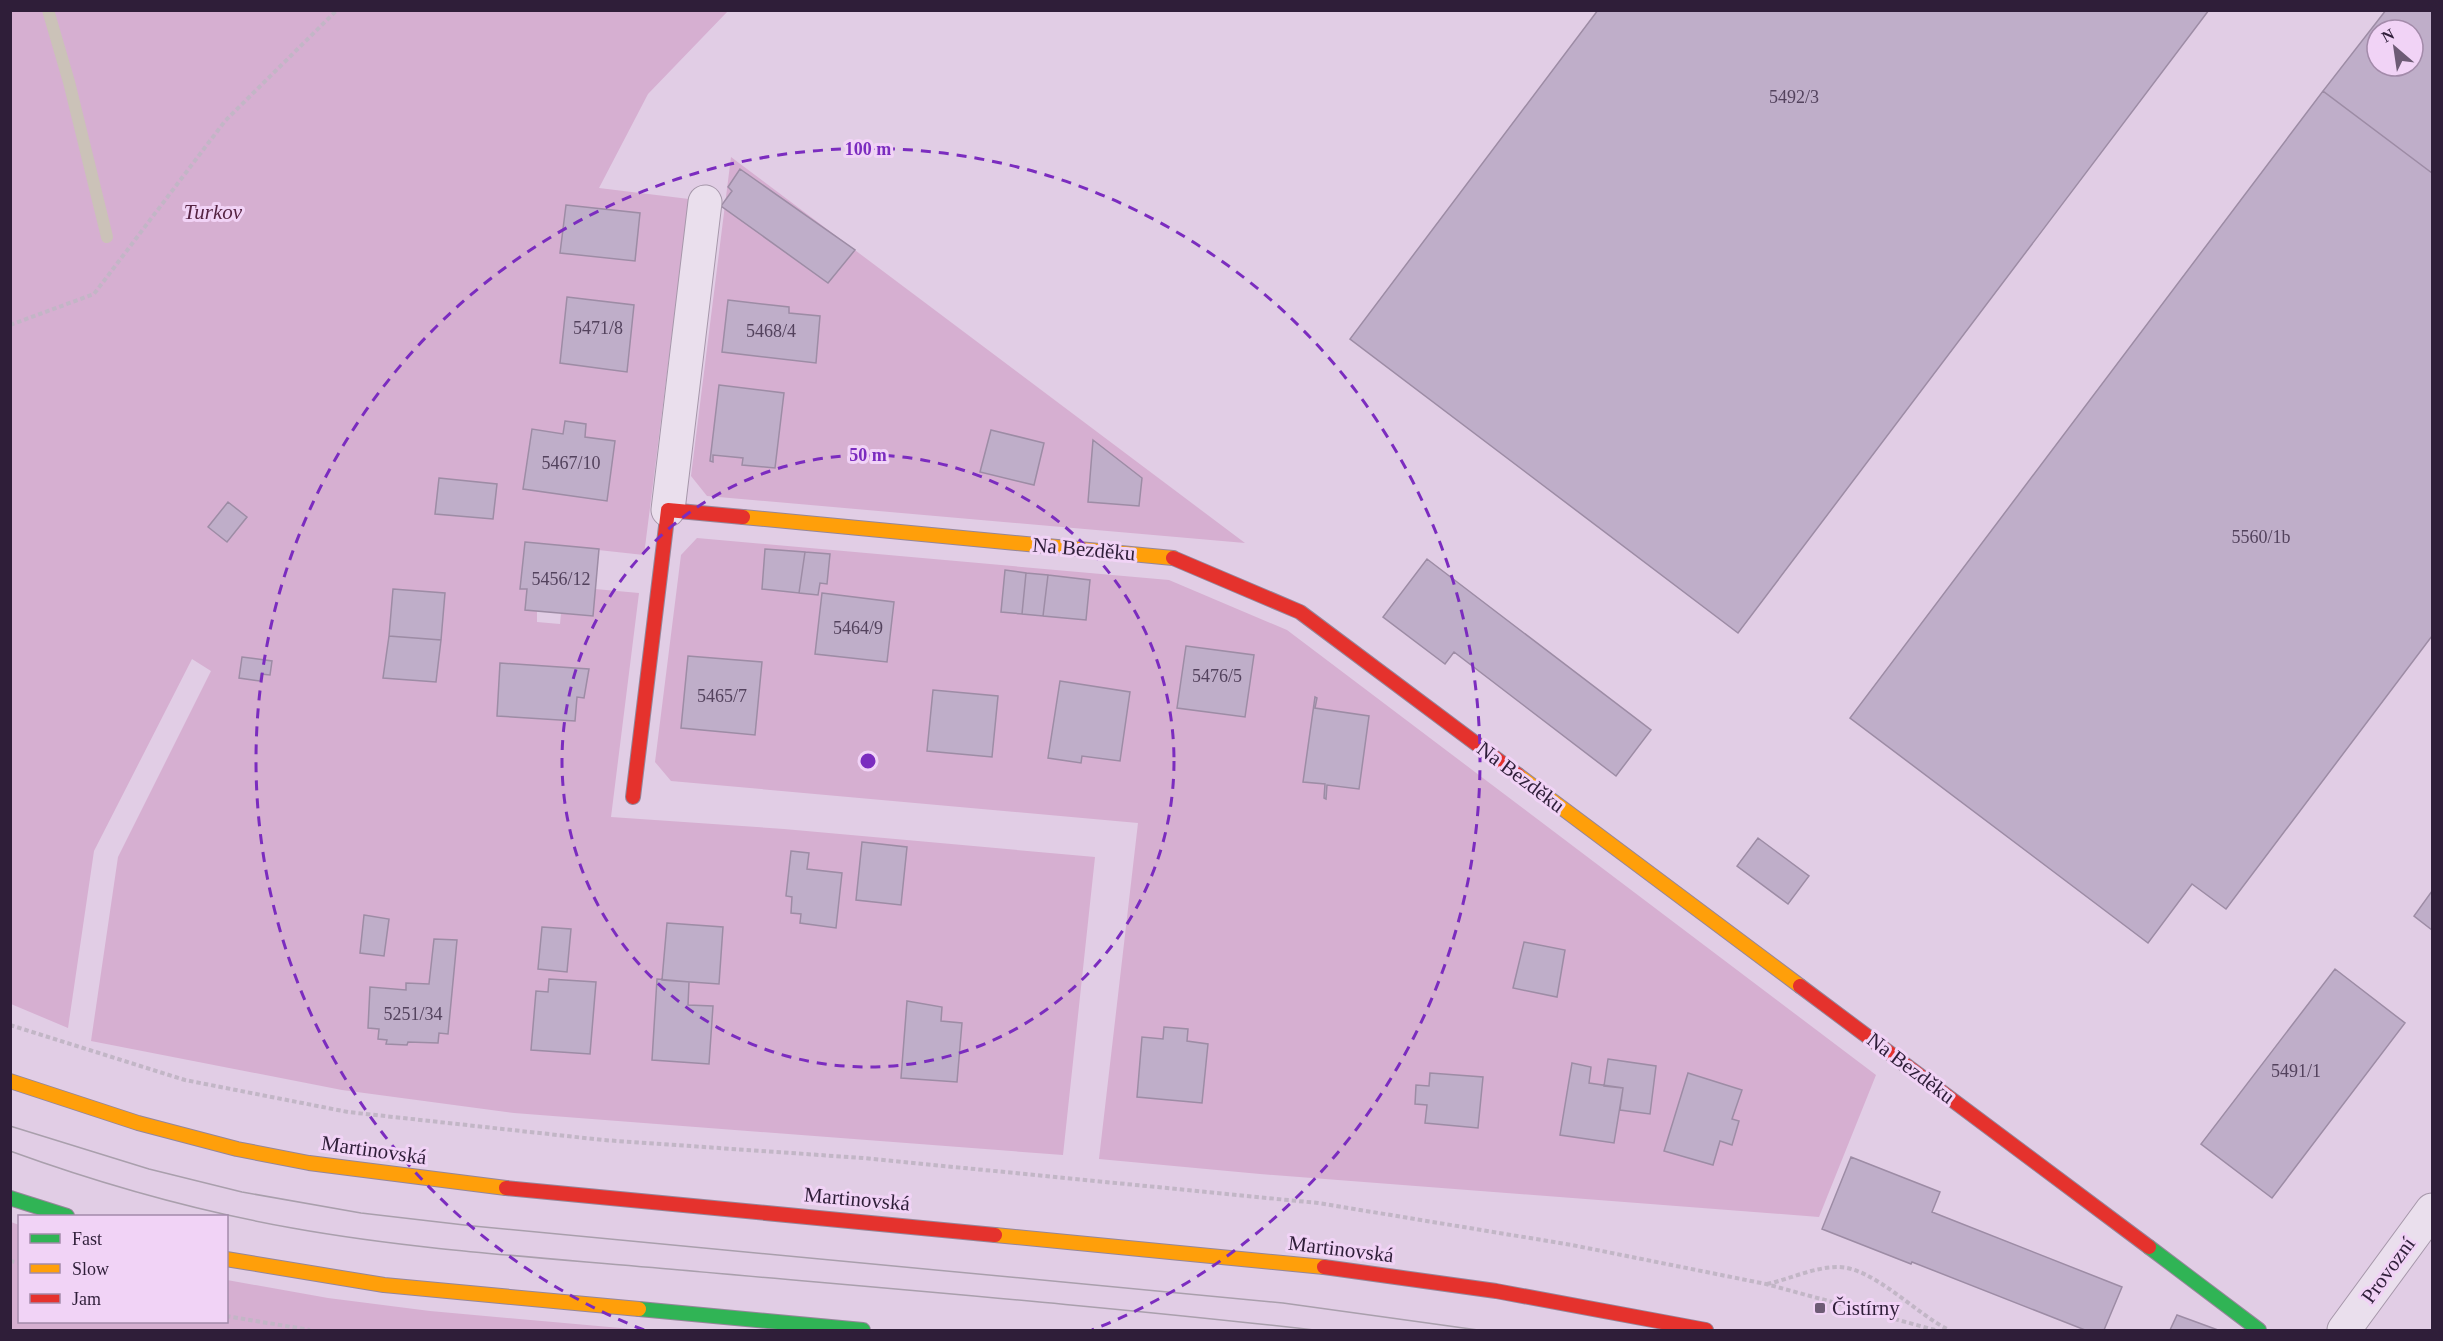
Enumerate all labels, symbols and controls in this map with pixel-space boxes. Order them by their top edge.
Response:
north arrow [2365,18,2425,78]
text: N [2379,25,2398,46]
house number: 5492/3 [1769,87,1819,107]
text: 100 m [845,139,891,159]
park label: Turkov [184,200,243,224]
house number: 5471/8 [573,318,623,338]
house number: 5468/4 [746,321,796,341]
text: 50 m [849,445,887,465]
house number: 5467/10 [541,453,601,473]
house number: 5560/1b [2231,527,2291,547]
street label: Na Bezděku [1032,533,1137,565]
house number: 5456/12 [531,569,591,589]
house number: 5464/9 [833,618,883,638]
house number: 5476/5 [1192,666,1242,686]
house number: 5465/7 [697,686,747,706]
street label: Na Bezděku [1473,736,1570,818]
centre of rings [858,751,878,771]
house number: 5251/34 [383,1004,443,1024]
street label: Na Bezděku [1863,1027,1960,1109]
house number: 5491/1 [2271,1061,2321,1081]
street label: Martinovská [320,1131,429,1169]
street label: Martinovská [803,1182,912,1216]
legend [18,1215,228,1323]
text: Fast [72,1229,102,1249]
street label: Martinovská [1287,1231,1396,1267]
street label: Provozní [2356,1232,2420,1308]
text: Slow [72,1259,109,1279]
text: Jam [72,1289,101,1309]
place label: Čistírny [1832,1296,1900,1320]
marker: Čistírny [1813,1301,1827,1315]

